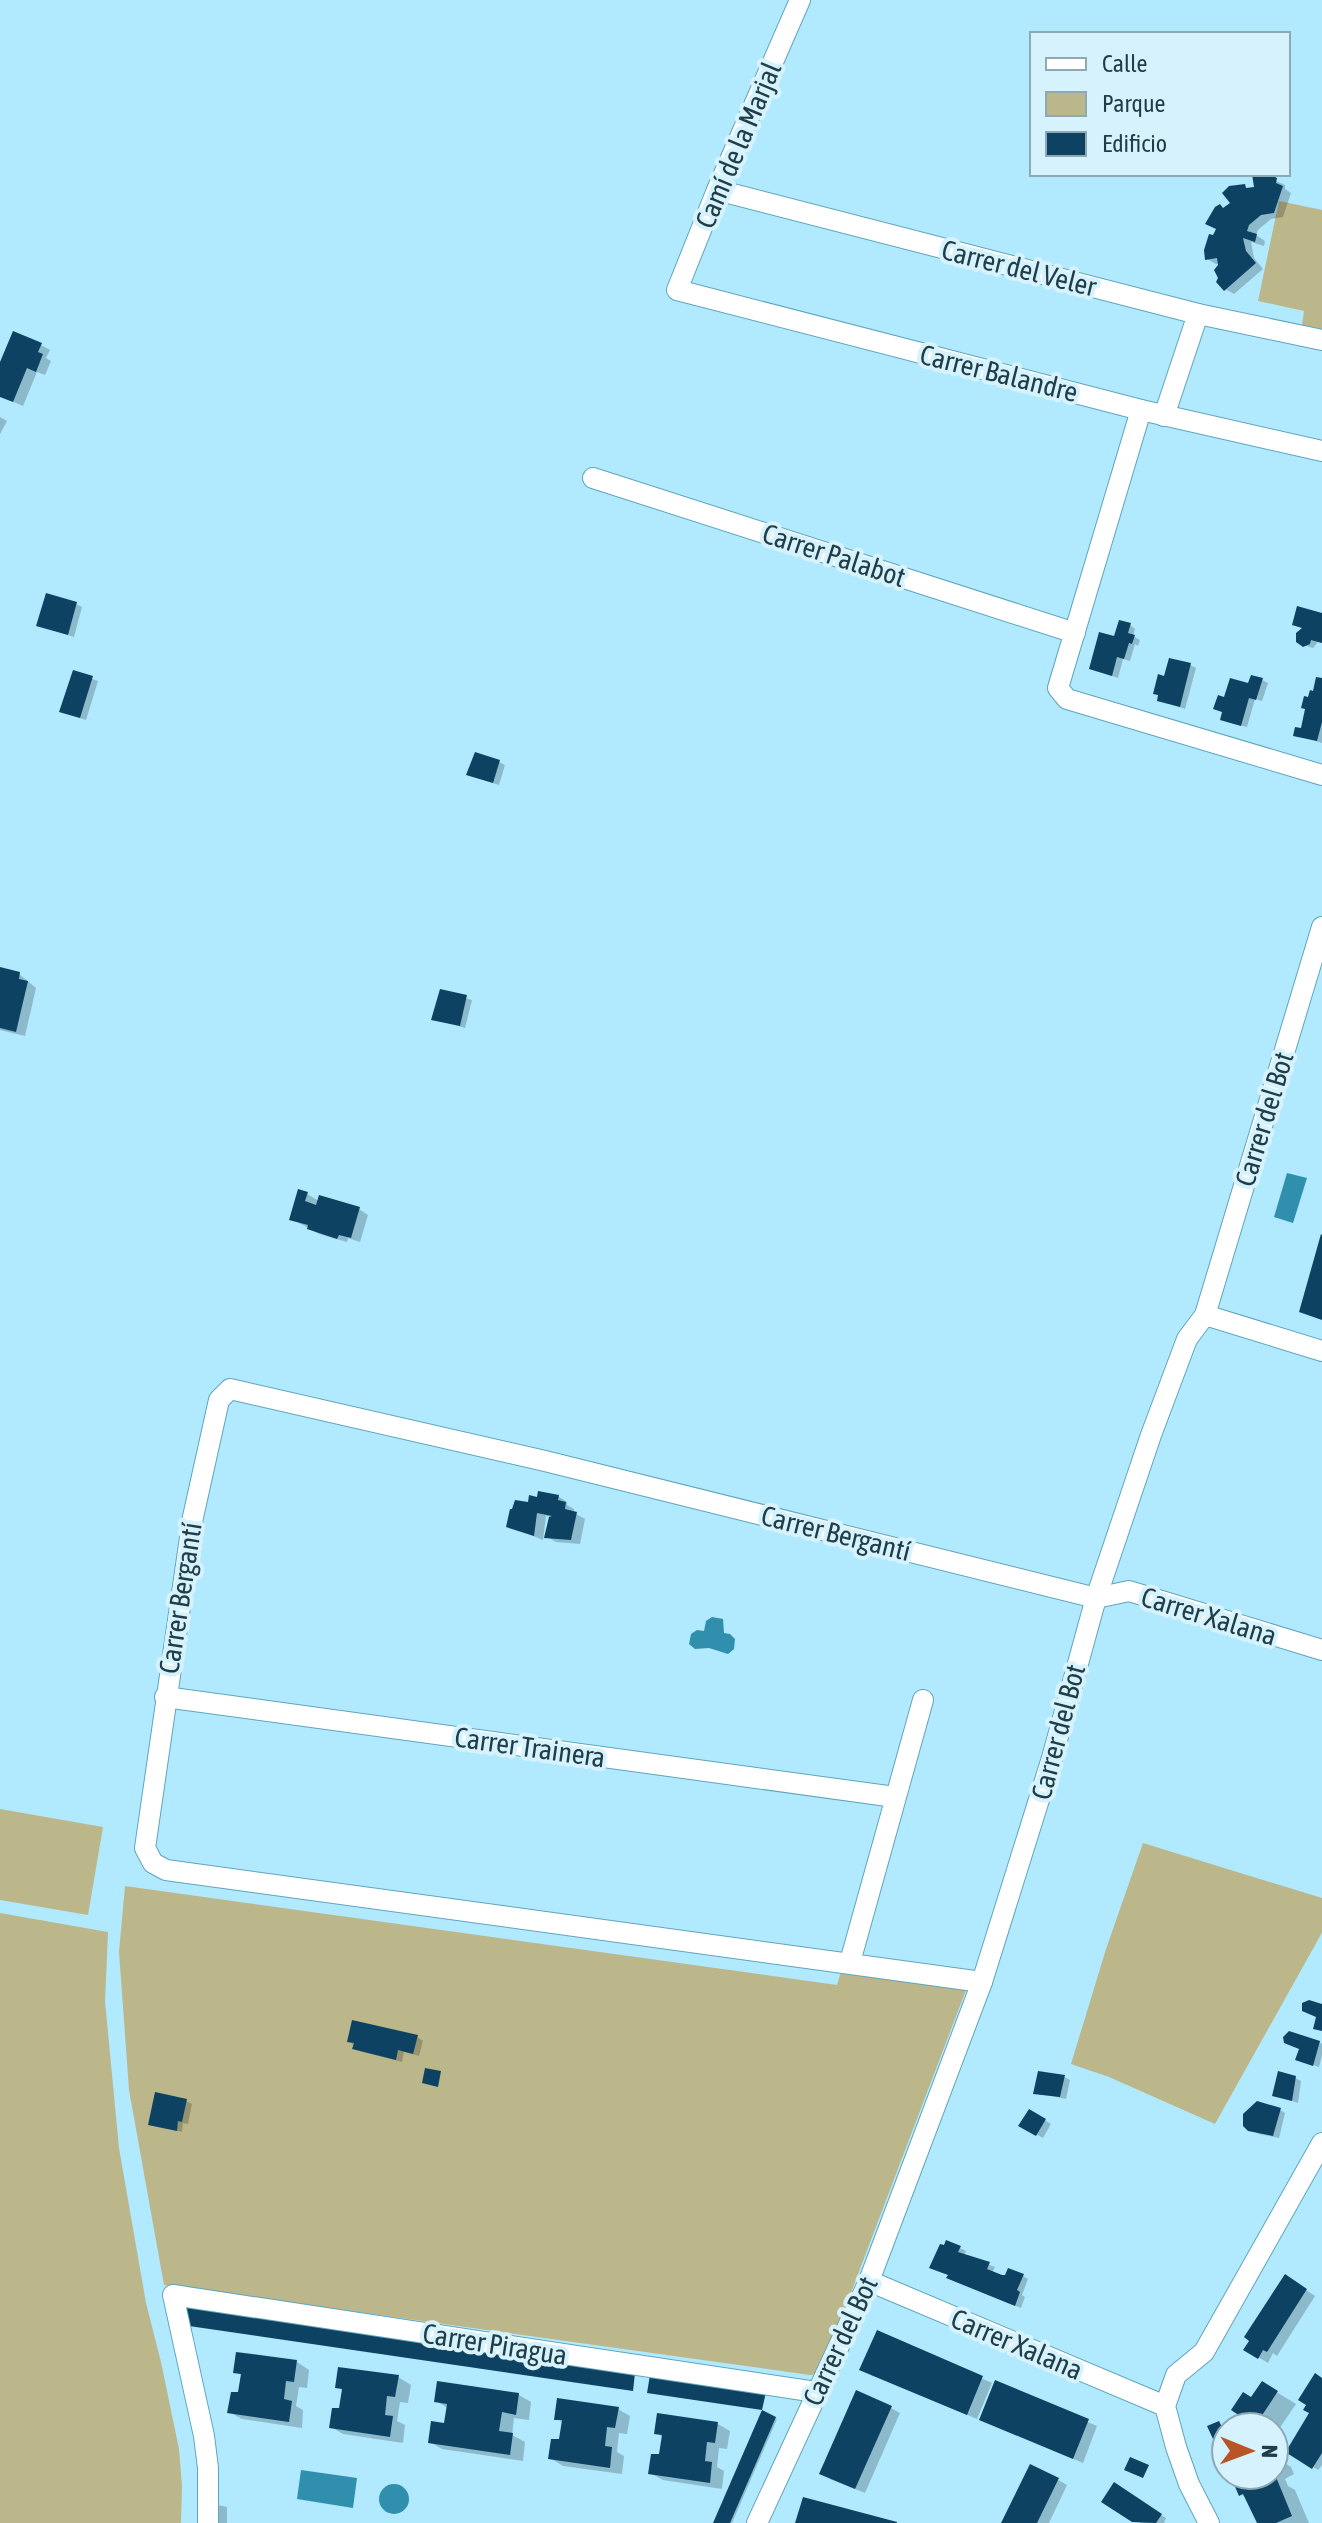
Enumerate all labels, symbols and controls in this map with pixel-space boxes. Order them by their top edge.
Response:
legend [1030,32,1290,176]
text: Calle [1102,50,1147,77]
street label: Camí de la Marjal [689,57,788,233]
text: Parque [1102,90,1165,117]
text: Edificio [1102,130,1167,157]
street label: Carrer del Veler [939,233,1100,303]
street label: Carrer Balandre [917,338,1081,408]
street label: Carrer Palabot [759,517,909,593]
street label: Carrer del Bot [1228,1048,1300,1190]
street label: Carrer Bergantí [758,1499,914,1567]
street label: Carrer Bergantí [152,1520,208,1676]
street label: Carrer Xalana [1138,1580,1280,1652]
street label: Carrer del Bot [1025,1661,1091,1803]
street label: Carrer Trainera [453,1721,607,1773]
street label: Carrer del Bot [796,2271,884,2411]
street label: Carrer Xalana [946,2302,1088,2386]
street label: Carrer Piragua [420,2317,570,2371]
north arrow [1210,2411,1290,2491]
text: N [1257,2445,1283,2458]

